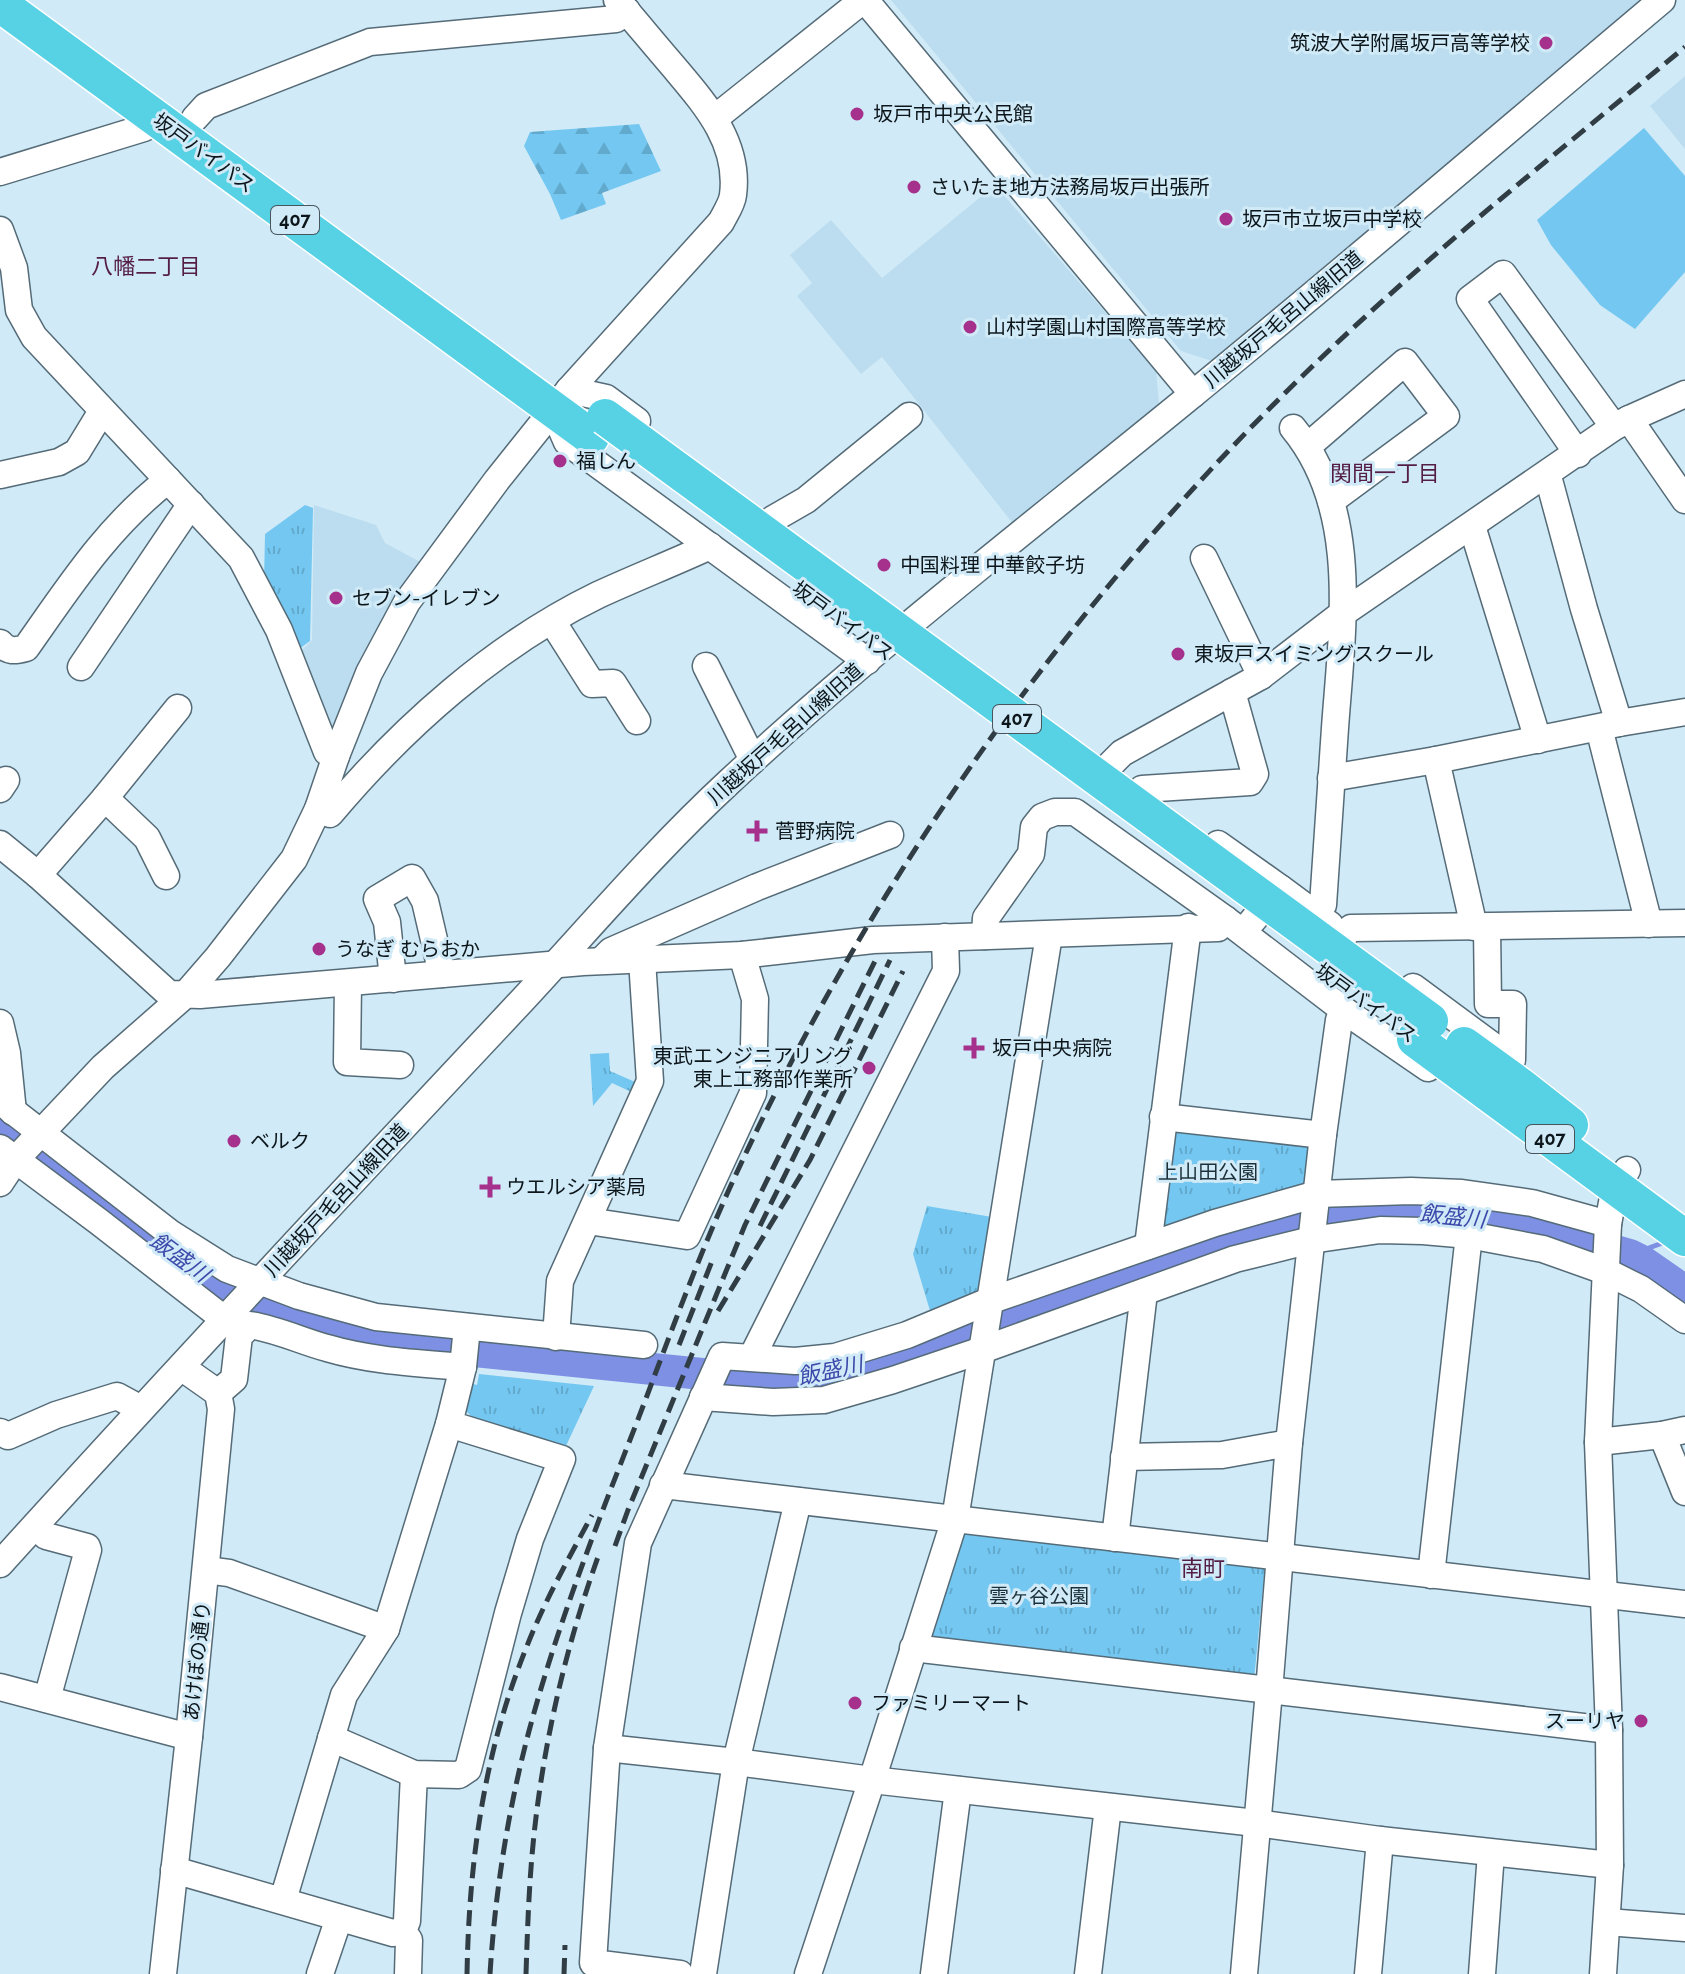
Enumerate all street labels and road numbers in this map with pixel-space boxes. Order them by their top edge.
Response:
street label: 坂戸バイパス [149,108,259,198]
road number: 407 [271,206,319,234]
street label: 川越坂戸毛呂山線旧道 [1199,246,1367,392]
street label: 坂戸バイパス [788,576,898,666]
street label: 川越坂戸毛呂山線旧道 [703,658,867,810]
road number: 407 [993,705,1041,733]
street label: 坂戸バイパス [1311,958,1421,1048]
street label: 川越坂戸毛呂山線旧道 [259,1119,413,1281]
road number: 407 [1526,1125,1574,1153]
street label: あけぼの通り [179,1600,215,1722]

